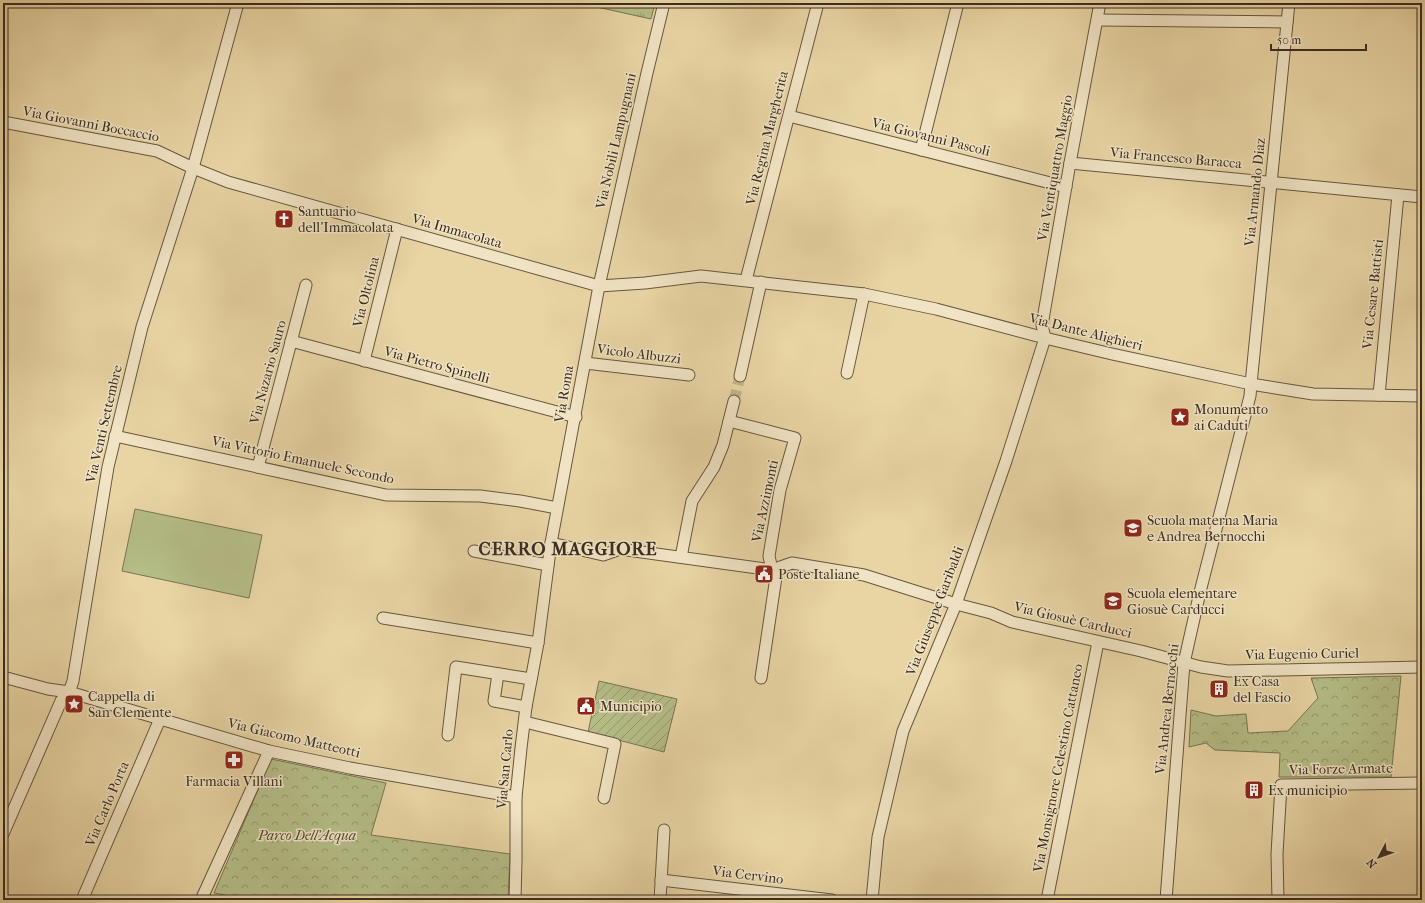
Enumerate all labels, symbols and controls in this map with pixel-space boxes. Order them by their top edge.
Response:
scale bar [1271,26,1366,52]
text: 50 m [1277,33,1301,47]
street label: Via Regina Margherita [742,69,792,208]
street label: Via Nobili Lampugnani [592,71,640,212]
street label: Via Ventiquattro Maggio [1034,94,1076,243]
street label: Via Giovanni Boccaccio [20,102,161,146]
street label: Via Giovanni Pascoli [869,114,992,160]
street label: Via Armando Diaz [1241,137,1269,248]
street label: Via Francesco Baracca [1108,144,1243,172]
place label: Santuario dell'Immacolata [298,203,394,236]
church icon: Santuario dell'Immacolata [273,208,295,230]
street label: Via Immacolata [409,210,504,252]
street label: Via Cesare Battisti [1359,238,1387,351]
street label: Via Oltolina [349,254,383,330]
street label: Via Dante Alighieri [1027,309,1144,354]
street label: Via Nazario Sauro [246,318,290,427]
street label: Vicolo Albuzzi [595,340,682,368]
street label: Via Pietro Spinelli [381,342,492,387]
street label: Via Venti Settembre [82,363,126,486]
street label: Via Roma [550,364,577,425]
place label: Monumento ai Caduti [1194,401,1268,434]
place icon: Monumento ai Caduti [1169,406,1191,428]
street label: Via Vittorio Emanuele Secondo [209,432,396,488]
street label: Via Azzimonti [748,458,782,545]
place label: Scuola materna Maria e Andrea Bernocchi [1147,512,1279,545]
school or university icon: Scuola materna Maria e Andrea Bernocchi [1122,517,1144,539]
district label: CERRO MAGGIORE [479,539,657,560]
street label: Via Giuseppe Garibaldi [902,544,968,679]
public building icon: Poste Italiane [753,563,775,585]
place label: Poste Italiane [778,566,860,583]
place label: Scuola elementare Giosuè Carducci [1127,585,1237,618]
school or university icon: Scuola elementare Giosuè Carducci [1102,590,1124,612]
street label: Via Giosuè Carducci [1011,598,1134,642]
street label: Via Andrea Bernocchi [1152,643,1182,776]
street label: Via Eugenio Curiel [1244,645,1359,664]
street label: Via Monsignore Celestino Cattaneo [1029,662,1087,875]
place label: Ex Casa del Fascio [1233,673,1291,706]
building icon: Ex Casa del Fascio [1208,678,1230,700]
place label: Cappella di San Clemente [88,688,171,721]
place icon: Cappella di San Clemente [63,693,85,715]
public building icon: Municipio [575,695,597,717]
place label: Municipio [600,698,662,715]
street label: Via Giacomo Matteotti [225,714,362,762]
street label: Via San Carlo [493,728,517,811]
pharmacy icon: Farmacia Villani [223,749,245,771]
street label: Via Carlo Porta [81,758,133,850]
street label: Via Forze Armate [1288,760,1393,778]
place label: Farmacia Villani [185,773,283,790]
building icon: Ex municipio [1243,779,1265,801]
place label: Ex municipio [1268,782,1347,799]
park label: Parco Dell’Acqua [257,827,356,844]
north arrow [1359,837,1399,877]
text: N [1364,855,1379,871]
street label: Via Cervino [711,862,784,888]

